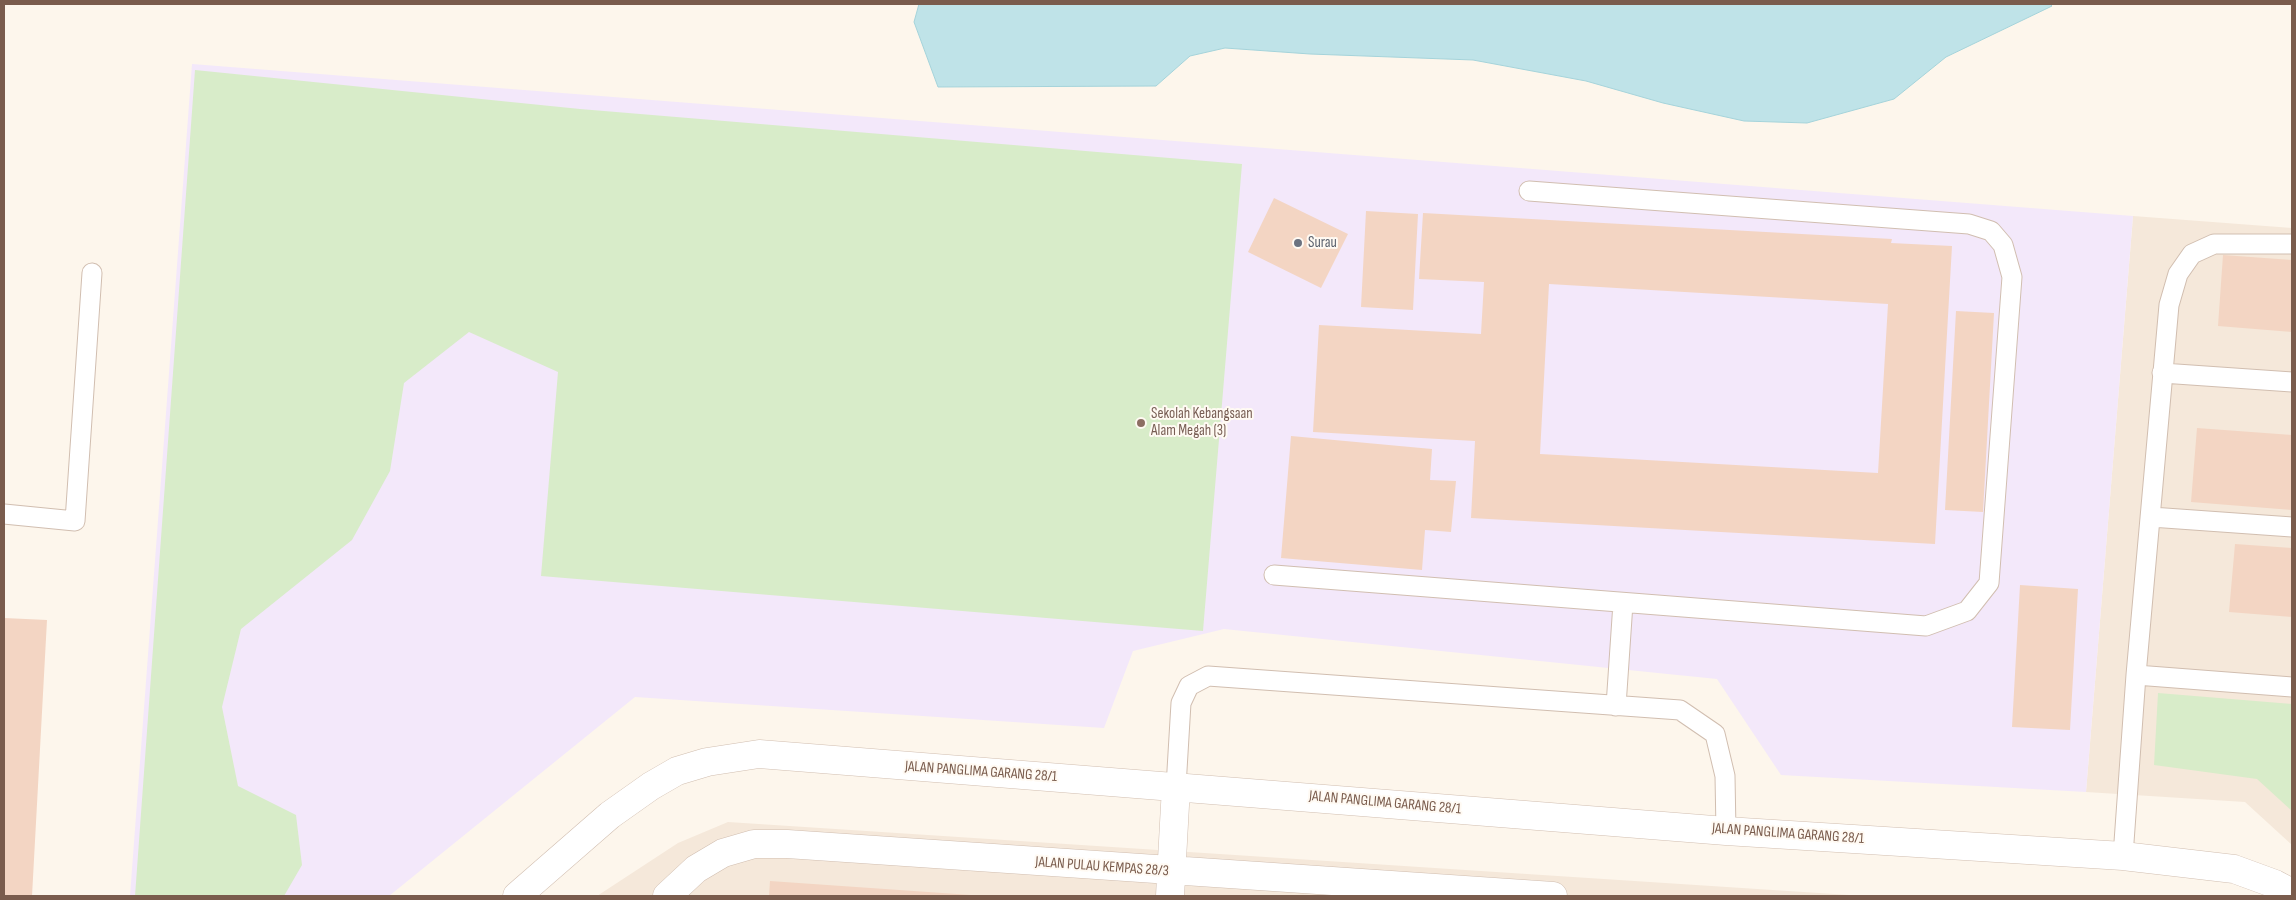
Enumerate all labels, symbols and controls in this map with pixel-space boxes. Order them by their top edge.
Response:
place label: Surau [1308,234,1337,252]
marker: Surau [1292,237,1304,249]
place label: Sekolah Kebangsaan Alam Megah (3) [1151,405,1253,440]
marker: Sekolah Kebangsaan Alam Megah (3) [1135,417,1147,429]
street label: JALAN PANGLIMA GARANG 28/1 [904,758,1058,786]
street label: JALAN PANGLIMA GARANG 28/1 [1308,787,1462,819]
street label: JALAN PANGLIMA GARANG 28/1 [1711,820,1865,848]
street label: JALAN PULAU KEMPAS 28/3 [1035,853,1169,881]

